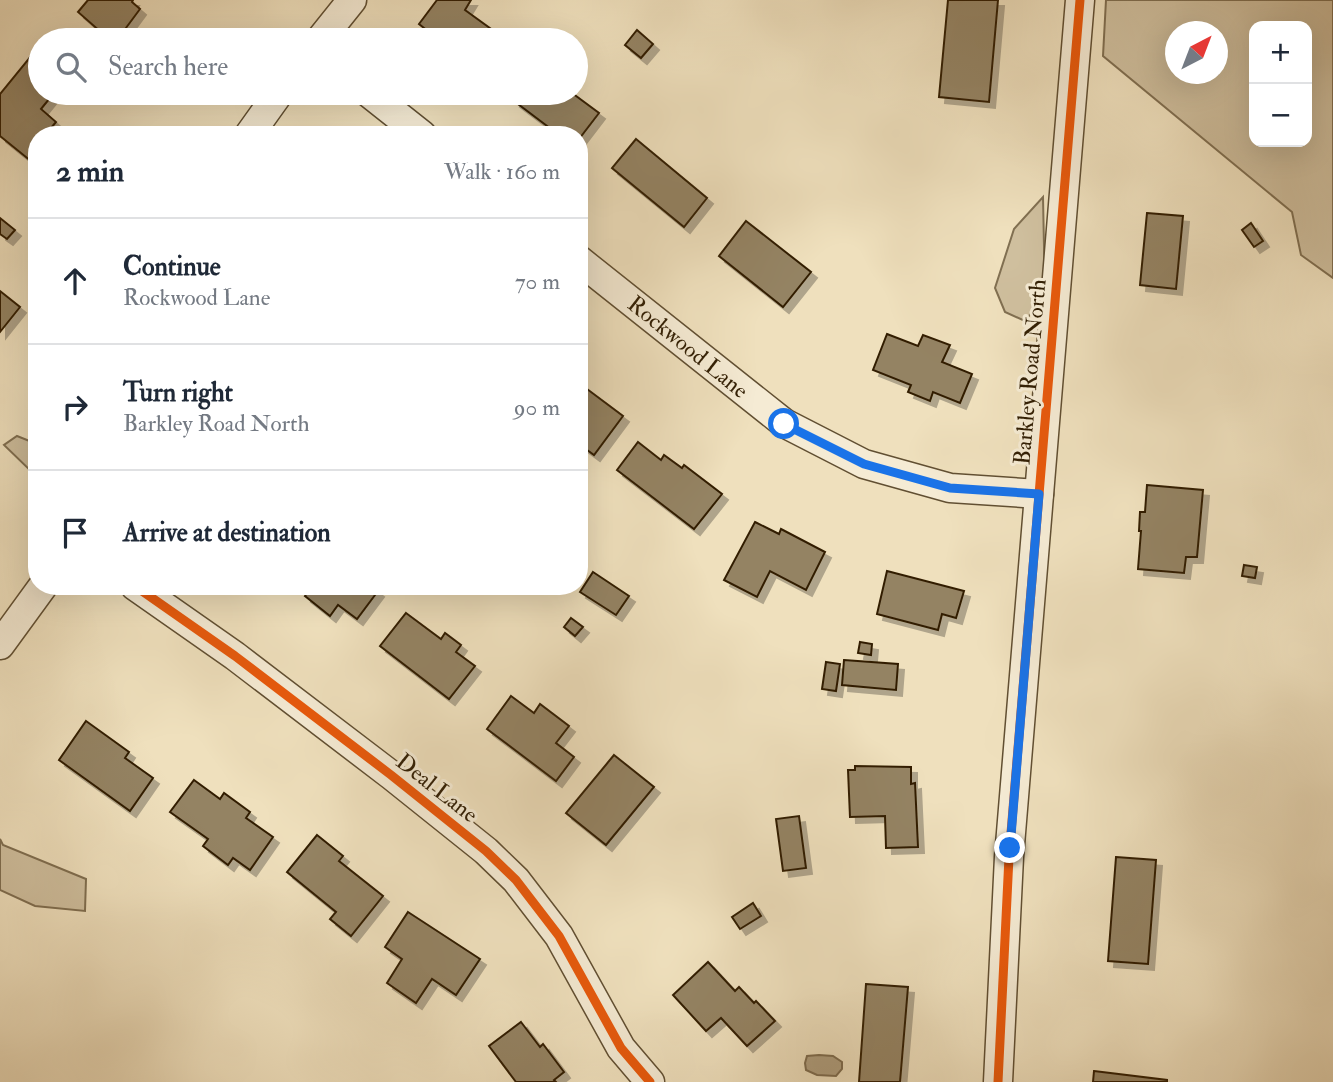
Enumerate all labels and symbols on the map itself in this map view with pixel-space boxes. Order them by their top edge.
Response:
north arrow [1165,21,1228,84]
street label: Barkley Road North [1007,278,1053,466]
street label: Rockwood Lane [622,289,755,405]
route start [768,408,799,439]
street label: Deal Lane [390,747,484,829]
route end [994,832,1025,863]

